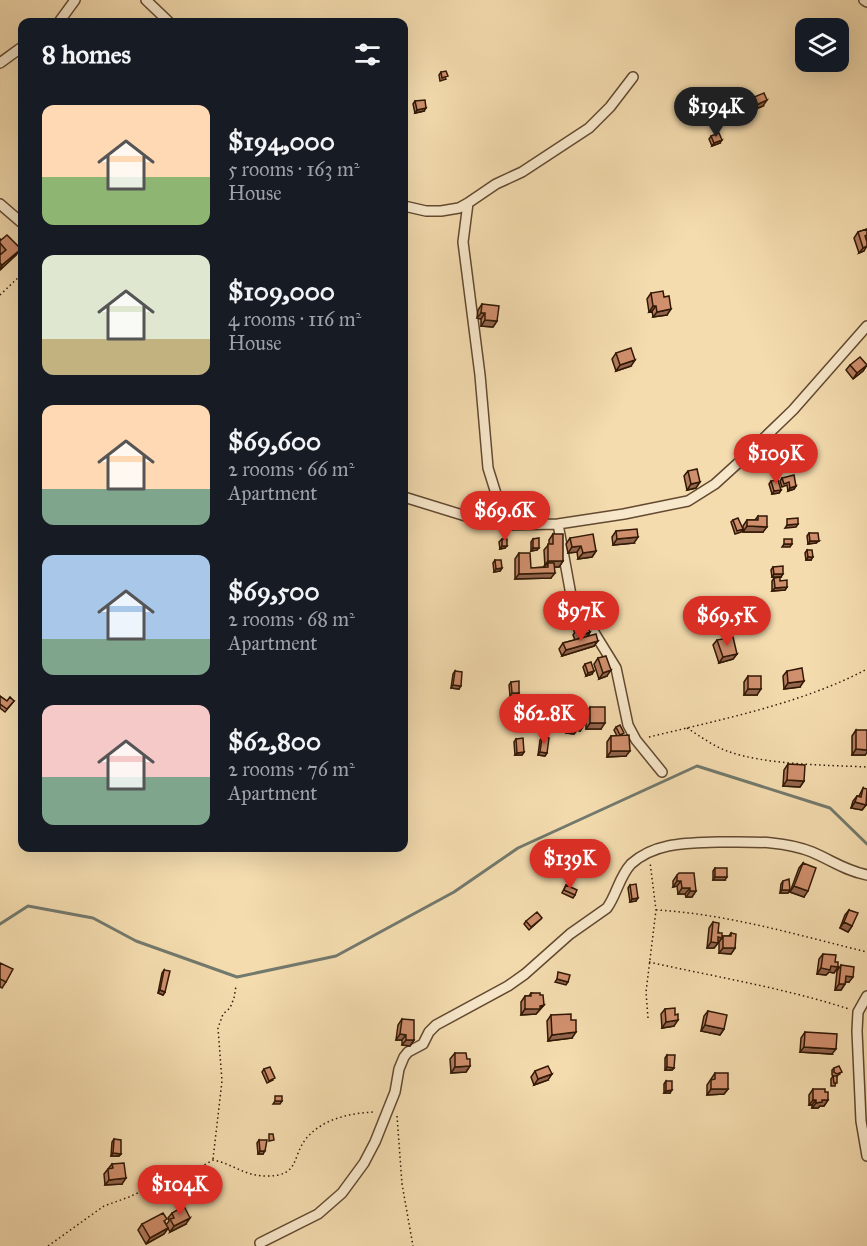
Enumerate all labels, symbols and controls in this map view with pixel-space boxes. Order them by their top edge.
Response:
map controls [795,18,849,72]
button: layers [795,18,849,72]
text: 8 homes [42,38,131,70]
icon: filters [351,38,384,71]
pin: $194K [674,87,758,138]
text: $194K [688,94,744,118]
text: $194,000 [228,125,335,157]
icon: home [90,129,162,201]
text: 5 rooms · 163 m² [228,157,360,181]
text: House [228,181,282,205]
text: $109,000 [228,275,335,307]
icon: home [90,279,162,351]
text: 4 rooms · 116 m² [228,307,361,331]
text: House [228,331,282,355]
text: $69,600 [228,425,321,457]
icon: home [90,429,162,501]
pin: $109K [734,434,818,485]
text: $109K [748,441,804,465]
text: 2 rooms · 66 m² [228,457,354,481]
text: Apartment [228,481,317,505]
pin: $69.6K [456,491,554,542]
text: $69.6K [474,498,536,522]
text: $69,500 [228,575,320,607]
icon: home [90,579,162,651]
pin: $97K [545,591,617,642]
pin: $69.5K [678,596,776,647]
text: $97K [557,598,605,622]
text: $69.5K [697,603,757,627]
text: 2 rooms · 68 m² [228,607,355,631]
text: Apartment [228,631,317,655]
pin: $62.8K [495,694,593,745]
text: $62.8K [513,701,575,725]
text: $62,800 [228,725,321,757]
icon: home [90,729,162,801]
text: 2 rooms · 76 m² [228,757,355,781]
text: Apartment [228,781,317,805]
pin: $139K [528,839,612,890]
text: $139K [544,846,596,870]
pin: $104K [138,1165,222,1216]
text: $104K [152,1172,208,1196]

